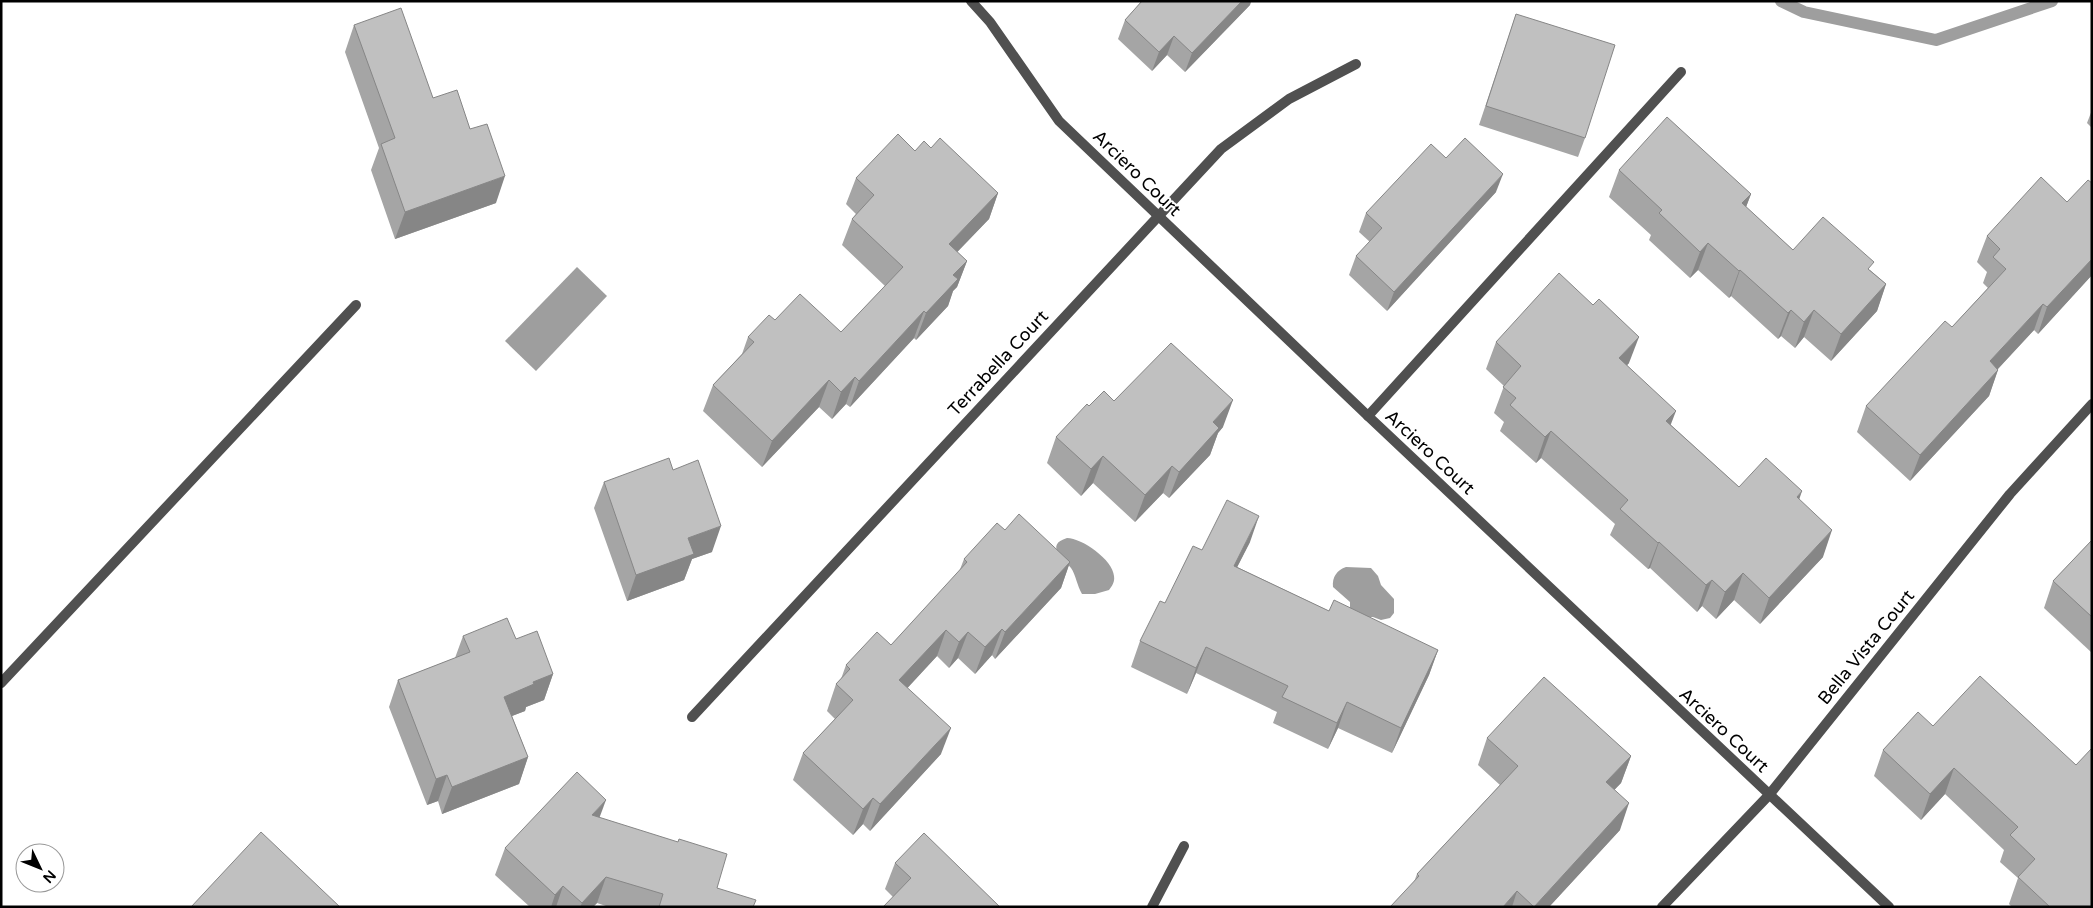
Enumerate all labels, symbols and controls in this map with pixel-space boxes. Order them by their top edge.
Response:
street label: Arciero Court [1088,125,1186,221]
street label: Terrabella Court [943,305,1053,421]
street label: Arciero Court [1381,405,1479,499]
street label: Bella Vista Court [1813,585,1919,709]
street label: Arciero Court [1675,683,1773,777]
north arrow [15,843,65,893]
text: N [39,867,59,886]

